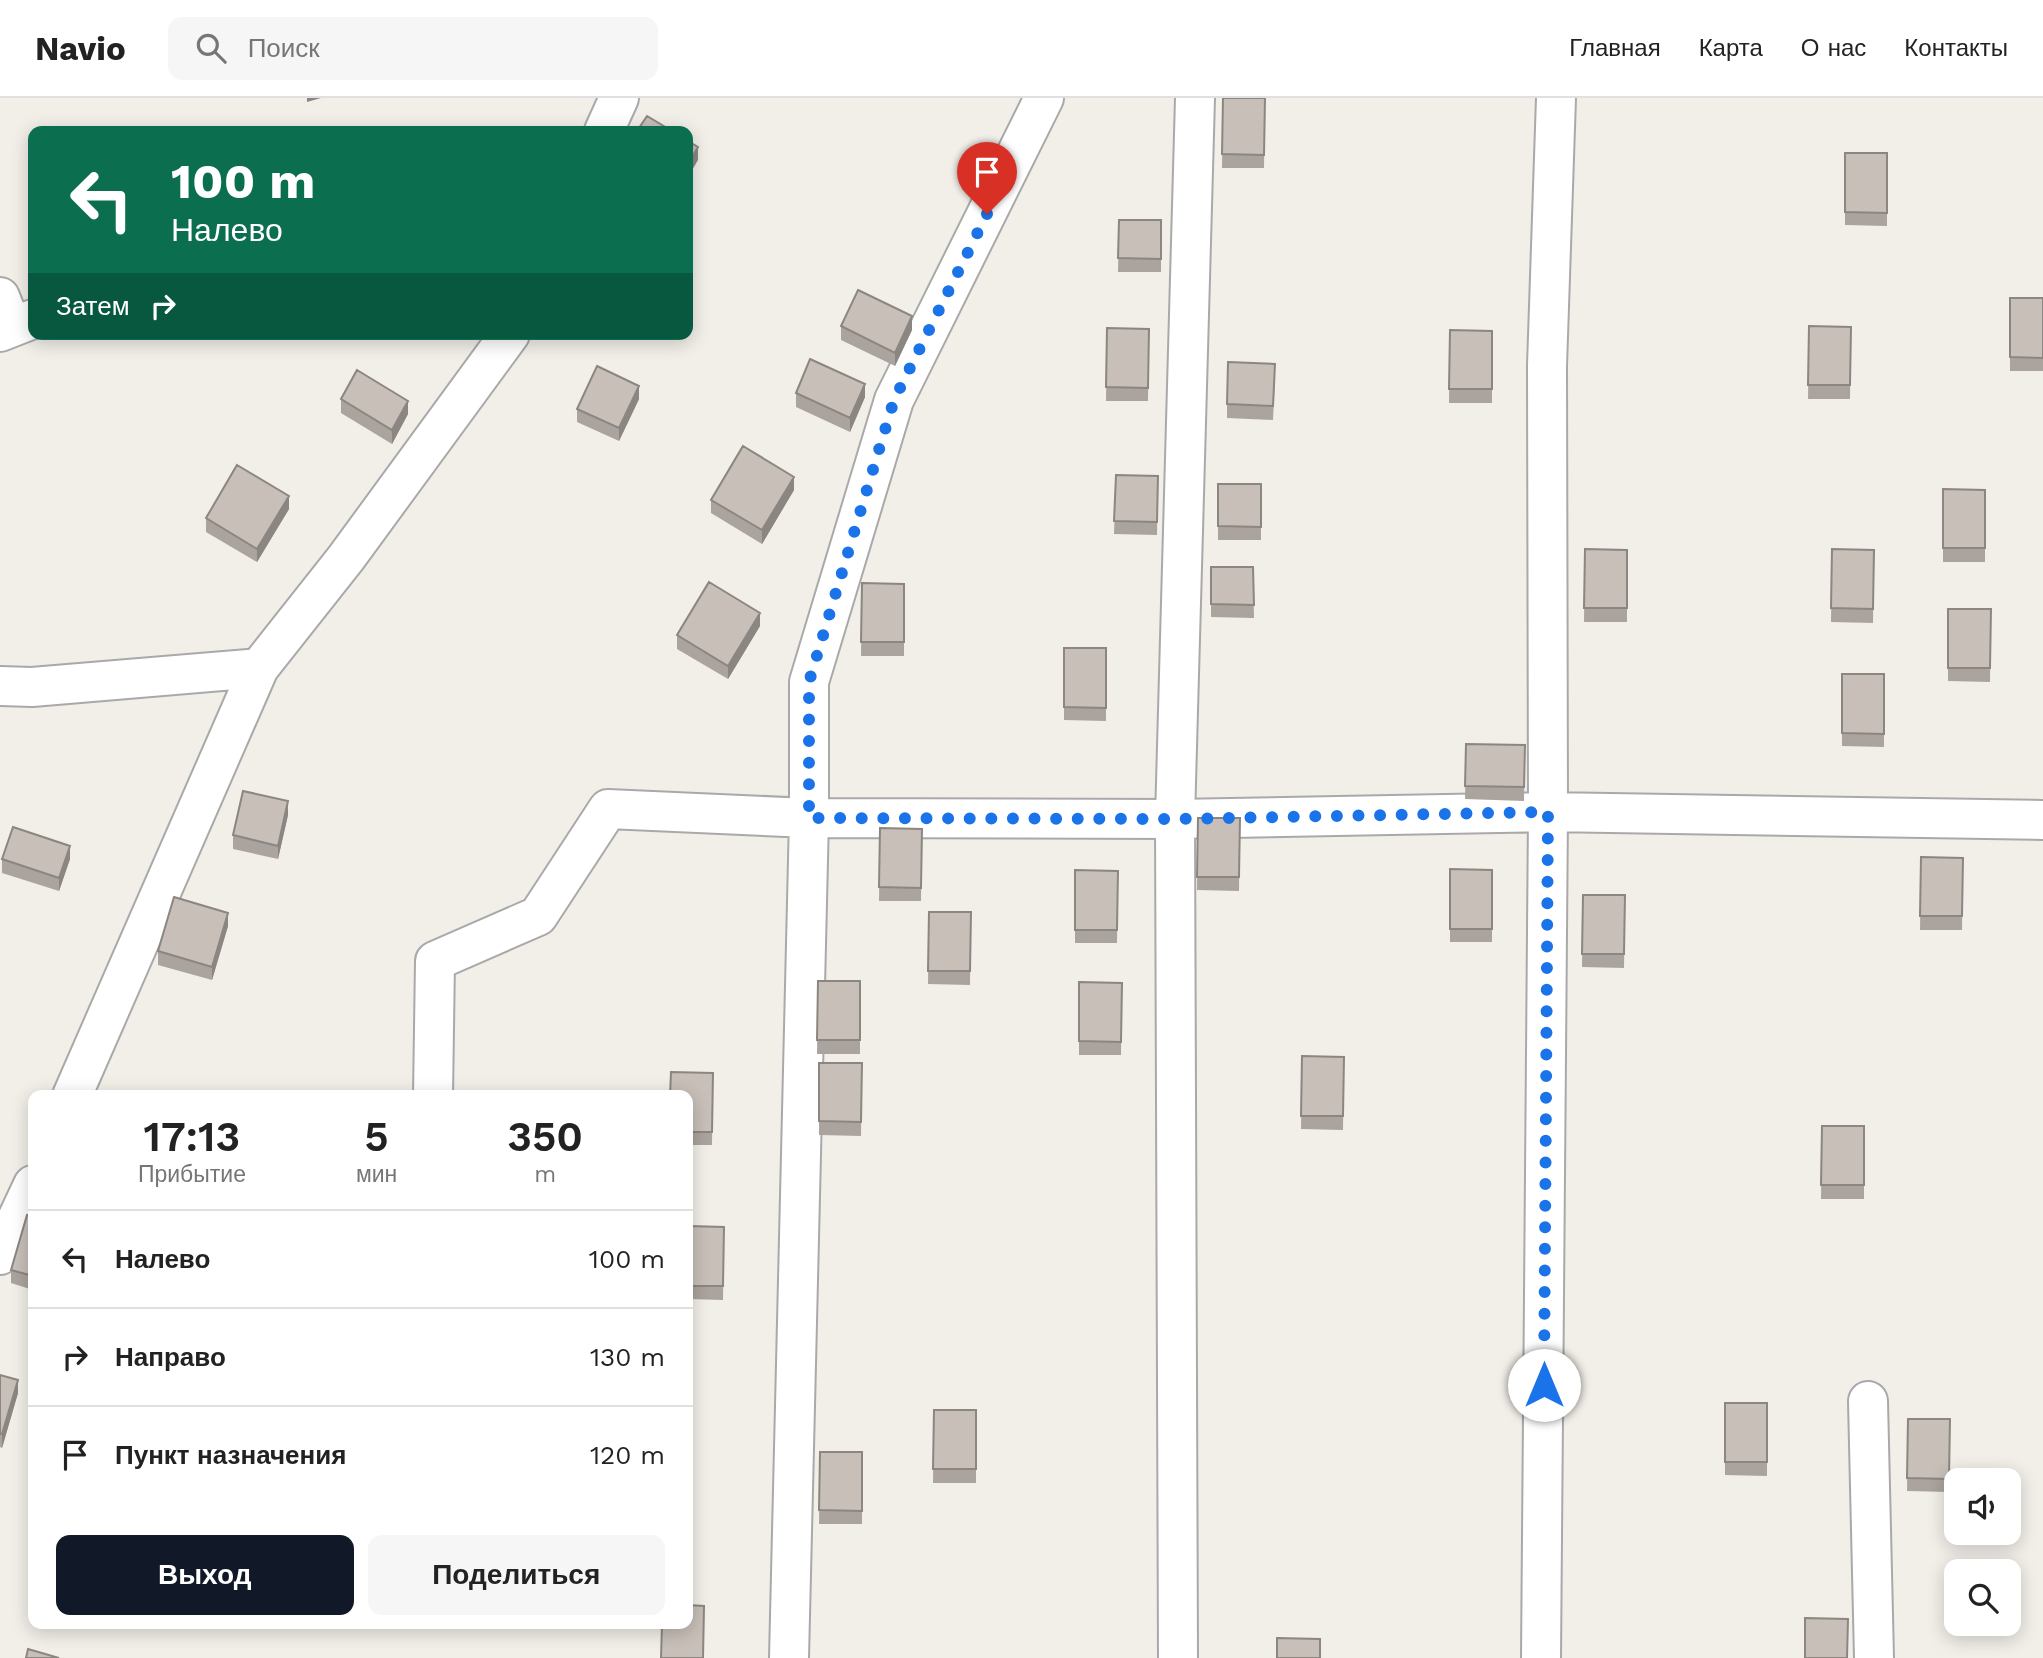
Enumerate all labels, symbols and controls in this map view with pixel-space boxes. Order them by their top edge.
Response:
search box [168,17,658,80]
text: Navio [35,29,126,68]
icon: search [192,29,230,67]
text: Поиск [248,33,320,63]
text: Главная [1569,34,1661,62]
text: Карта [1699,34,1763,62]
text: О нас [1801,34,1866,62]
text: Контакты [1904,34,2008,62]
pin [957,142,1017,214]
text: 100 m [171,152,315,210]
icon: arrive [968,153,1006,191]
icon: left [56,154,147,245]
text: Налево [171,211,283,249]
icon: right [144,287,182,325]
text: Затем [56,291,130,321]
text: 17:13 [144,1112,240,1161]
text: 5 [364,1112,389,1161]
text: 350 [507,1112,583,1161]
text: Прибытие [138,1161,246,1188]
text: мин [356,1161,397,1188]
text: m [534,1161,556,1188]
icon: left [56,1240,94,1278]
text: Налево [115,1244,210,1274]
text: 100 m [589,1244,665,1274]
icon: right [56,1338,94,1376]
text: Направо [115,1342,226,1372]
text: 130 m [590,1342,665,1372]
position arrow [1507,1348,1581,1422]
icon: arrive [56,1436,94,1474]
text: Пункт назначения [115,1440,346,1470]
text: 120 m [590,1440,665,1470]
map controls [1944,1468,2021,1636]
button: sound [1944,1468,2021,1545]
button: Выход [56,1535,354,1615]
button: Поделиться [368,1535,665,1615]
button: search [1944,1559,2021,1636]

